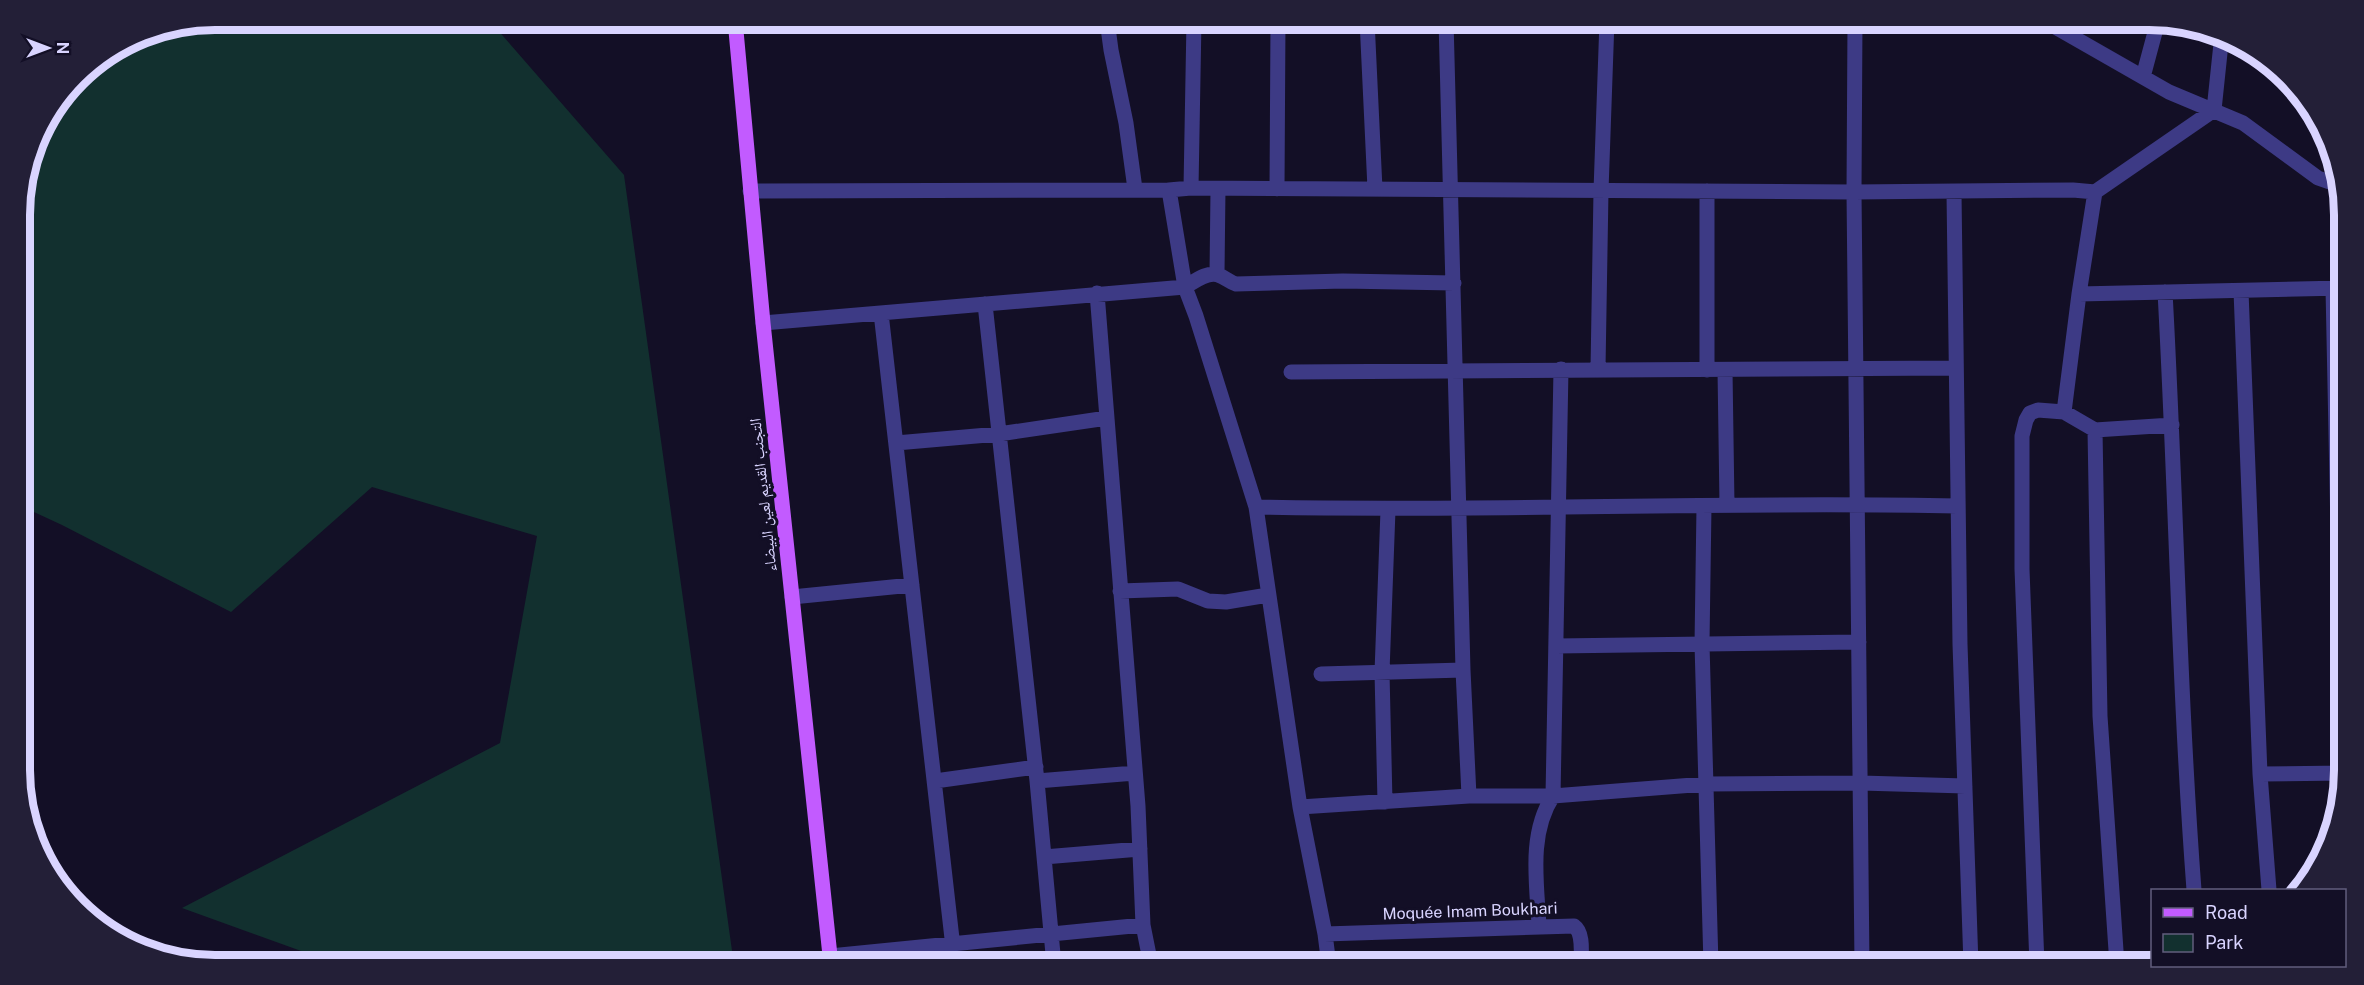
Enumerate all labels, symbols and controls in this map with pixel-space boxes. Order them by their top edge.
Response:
north arrow [18,18,78,78]
text: N [53,42,72,54]
street label: التجنب القديم لعين البيضاء [745,417,782,573]
legend [2151,889,2346,967]
street label: Moquée Imam Boukhari [1382,898,1558,924]
text: Road [2205,902,2248,923]
text: Park [2205,932,2243,953]

